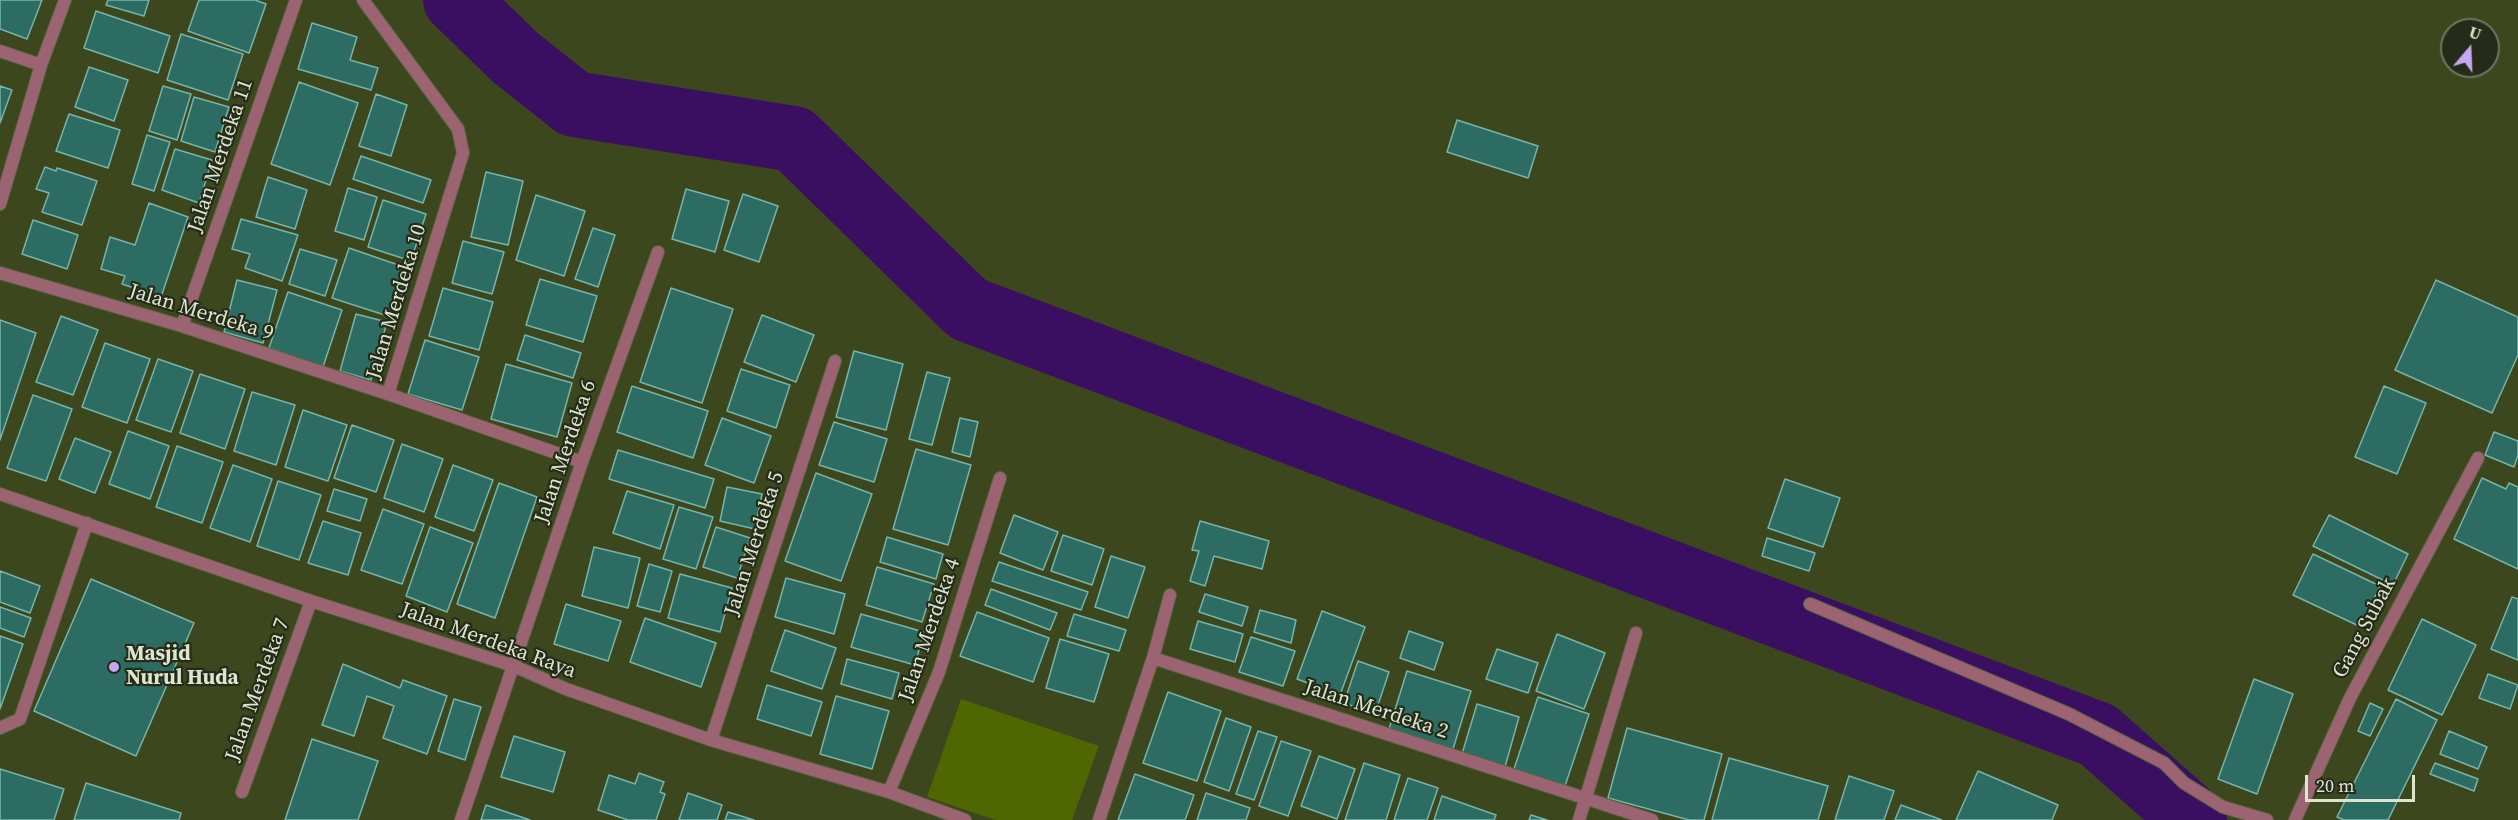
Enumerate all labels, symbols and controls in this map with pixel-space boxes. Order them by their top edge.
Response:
north arrow [2440,18,2500,78]
text: U [2466,21,2484,45]
street label: Jalan Merdeka 11 [183,76,259,236]
street label: Jalan Merdeka 10 [361,222,433,382]
street label: Jalan Merdeka 9 [126,279,276,347]
street label: Jalan Merdeka 6 [530,377,602,527]
street label: Jalan Merdeka 5 [720,469,790,619]
street label: Jalan Merdeka 4 [894,555,966,705]
street label: Gang Subak [2328,573,2402,683]
street label: Jalan Merdeka Raya [397,598,579,684]
street label: Jalan Merdeka 7 [220,615,296,765]
place label: Masjid Nurul Huda [126,642,239,692]
marker: Masjid Nurul Huda [107,660,121,674]
street label: Jalan Merdeka 2 [1301,675,1451,745]
scale bar [2308,763,2418,801]
text: 20 m [2316,773,2354,798]

